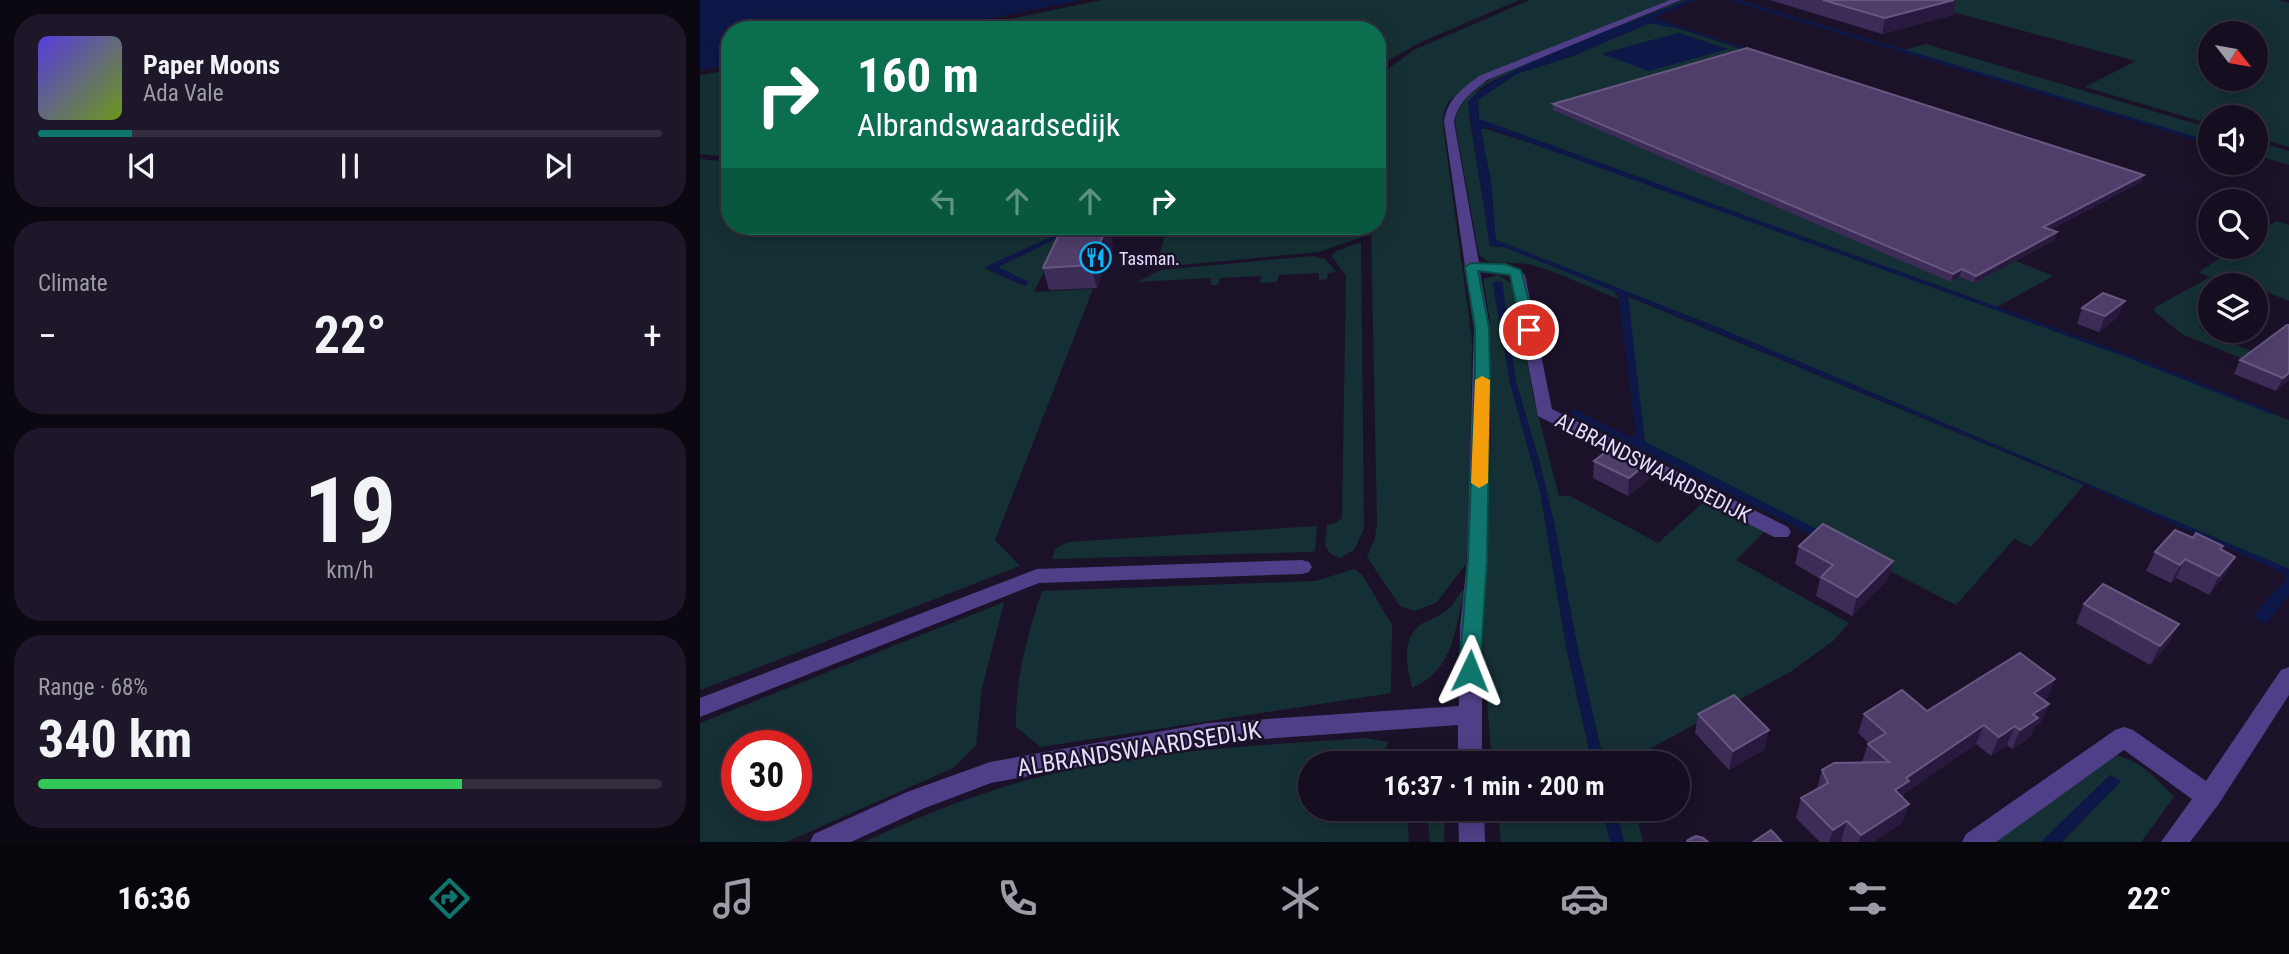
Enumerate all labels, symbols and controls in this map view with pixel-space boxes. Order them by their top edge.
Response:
north arrow [2198,21,2268,91]
map controls [2198,21,2268,343]
text: 160 m [857,47,979,104]
icon: right [742,49,833,140]
text: Paper Moons [143,50,280,80]
text: Ada Vale [143,80,223,107]
button: sound [2198,105,2268,175]
text: Albrandswaardsedijk [857,106,1120,144]
icon: previous [123,147,161,185]
icon: pause [331,147,369,185]
icon: next [539,147,577,185]
icon: left [925,182,963,220]
icon: ahead [998,182,1036,220]
icon: ahead [1071,182,1109,220]
icon: right [1144,182,1182,220]
button: search [2198,189,2268,259]
restaurant icon: Tasman. [1079,241,1113,275]
place label: Tasman. [1119,248,1180,269]
text: Climate [38,270,108,297]
button: layers [2198,273,2268,343]
pin [1499,300,1559,360]
text: 22° [314,305,386,366]
icon: arrive [1510,311,1548,349]
text: − [38,314,57,358]
text: + [643,314,662,358]
street label: ALBRANDSWAARDSEDIJK [1551,408,1755,528]
text: 19 [304,458,396,564]
text: km/h [326,557,374,584]
position arrow [1433,634,1507,708]
text: Range · 68% [38,674,148,701]
text: 340 km [38,709,192,770]
street label: ALBRANDSWAARDSEDIJK [1015,716,1263,782]
speed limit sign: 30 [721,730,812,821]
text: 16:37 · 1 min · 200 m [1384,771,1604,801]
icon: directions [425,874,474,923]
icon: music [709,874,758,923]
icon: phone [993,874,1042,923]
icon: climate [1276,874,1325,923]
icon: car [1560,874,1609,923]
icon: filters [1843,874,1892,923]
text: 16:36 [117,879,191,917]
text: 22° [2127,879,2172,917]

